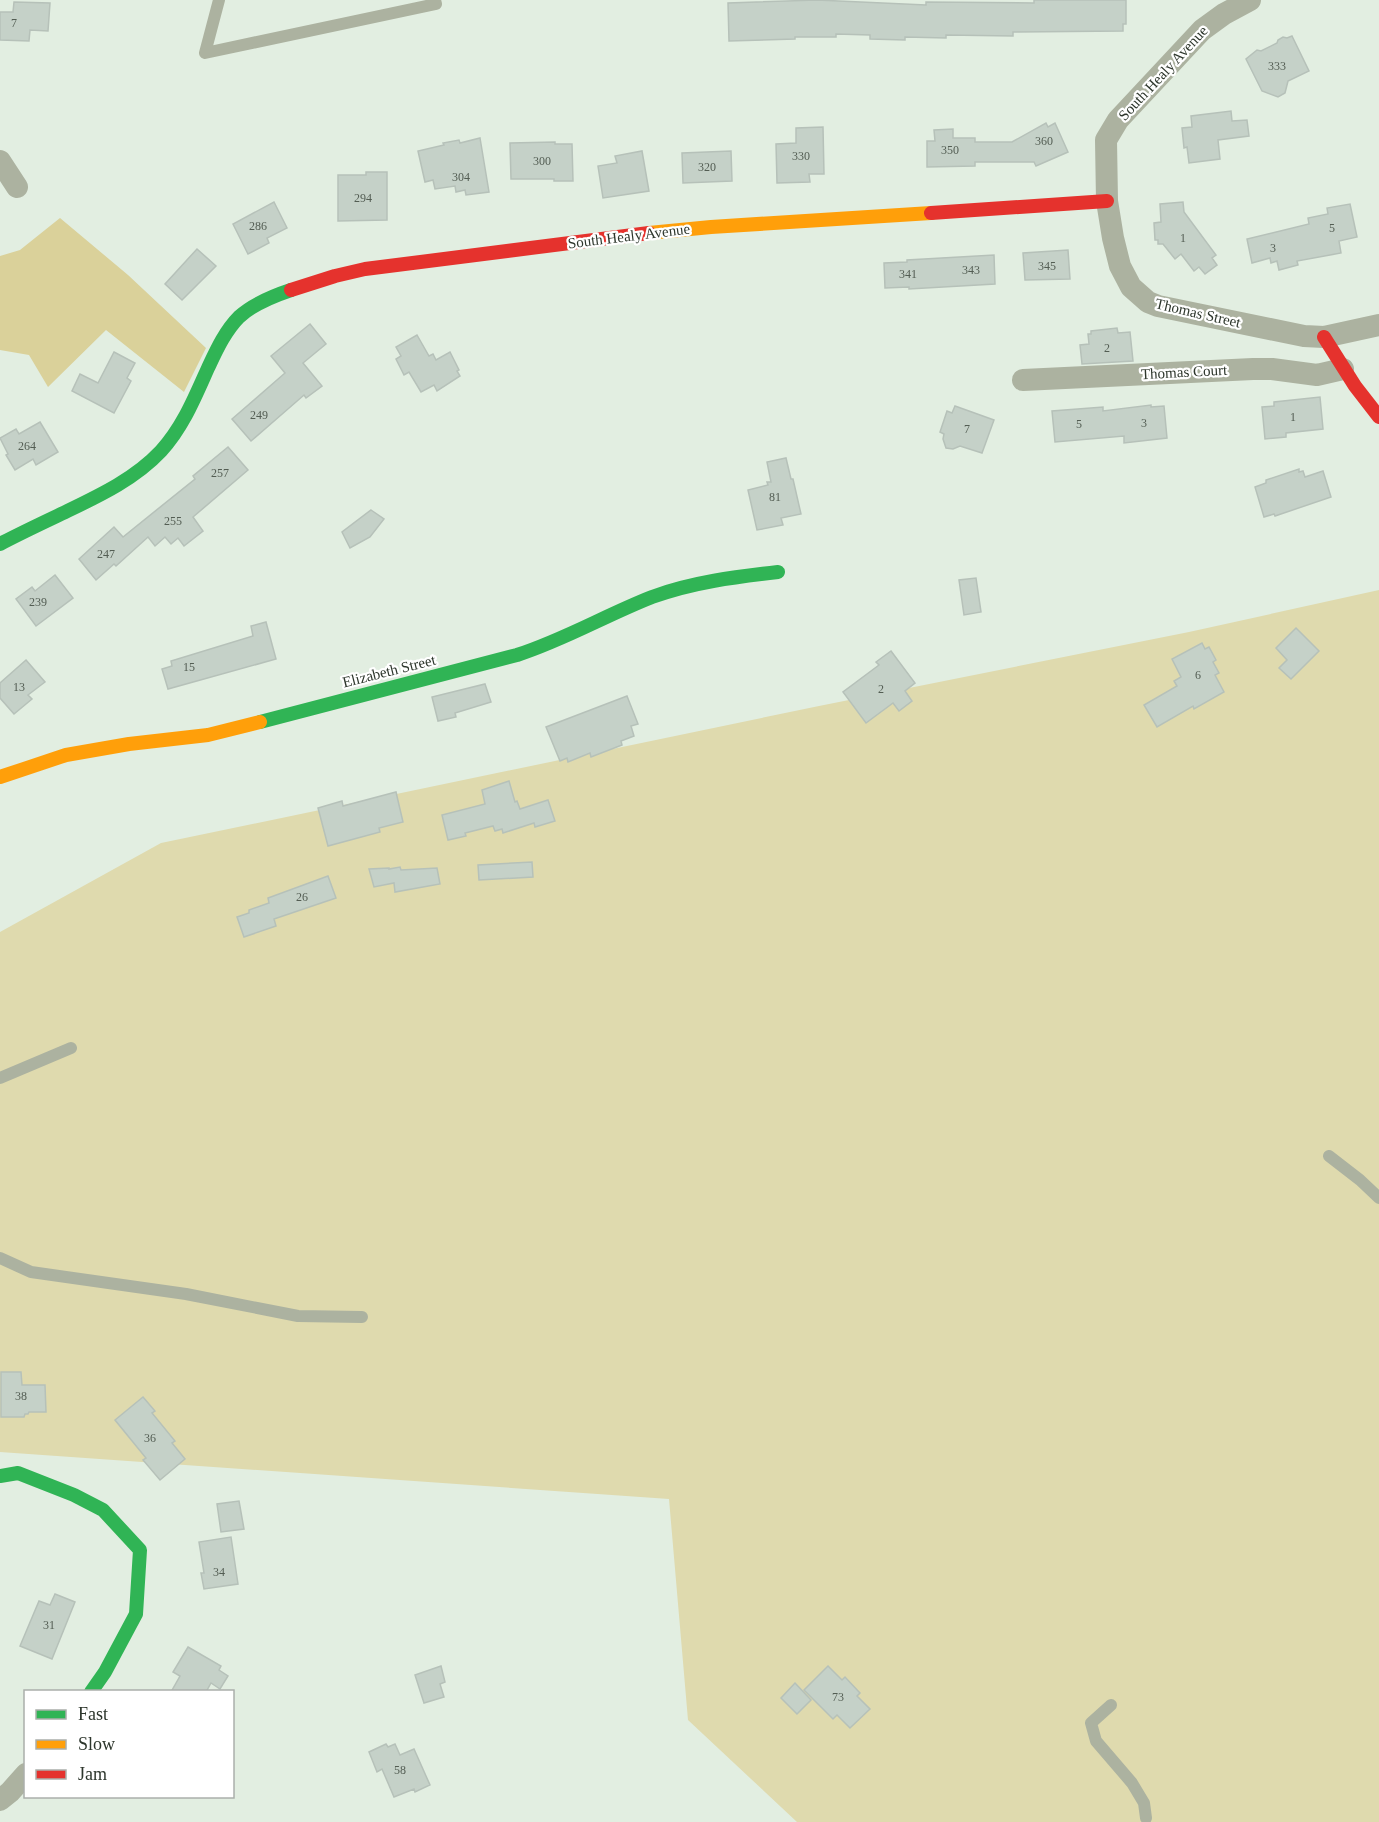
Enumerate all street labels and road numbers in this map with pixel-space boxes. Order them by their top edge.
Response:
street label: South Healy Avenue [1115,22,1211,123]
street label: South Healy Avenue [567,221,691,251]
street label: Thomas Street [1154,295,1243,331]
street label: Thomas Court [1141,362,1228,382]
street label: Elizabeth Street [341,652,438,690]

